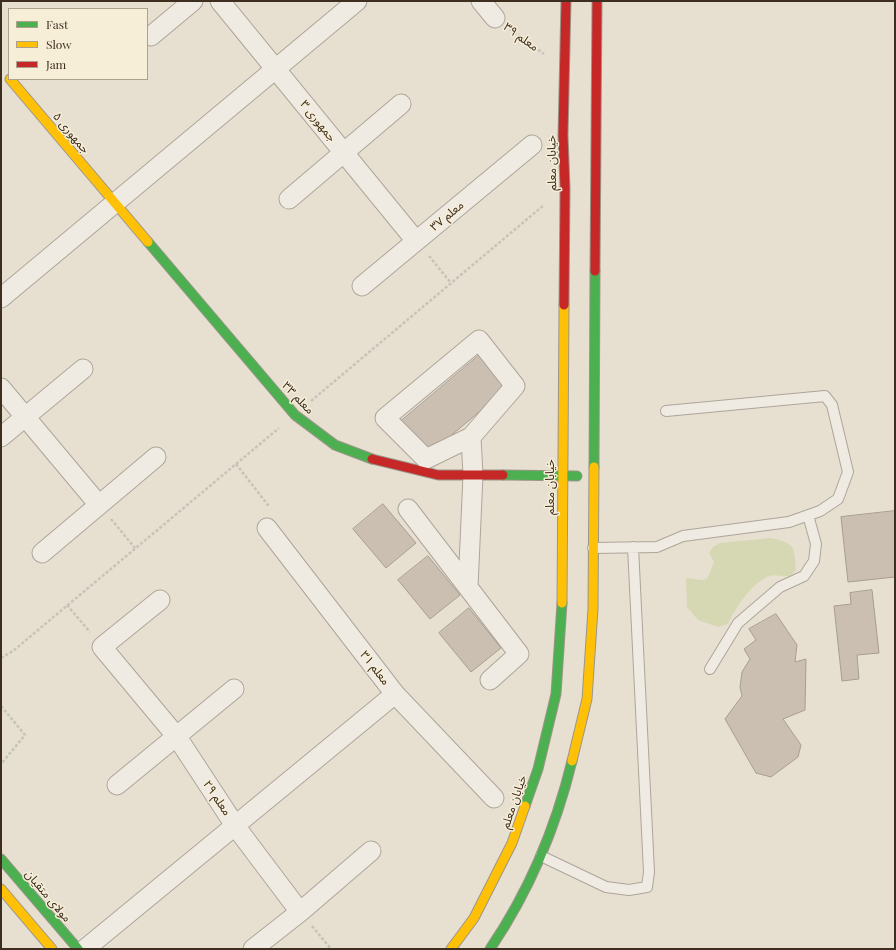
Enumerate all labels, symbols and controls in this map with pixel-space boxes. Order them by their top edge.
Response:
legend [8,8,148,80]
text: Fast [46,16,68,32]
street label: معلم ۳۹ [501,20,541,54]
text: Slow [46,36,72,52]
text: Jam [46,56,66,72]
street label: جمهوری ۳ [297,97,339,145]
street label: جمهوری ۵ [50,110,92,156]
street label: خیابان معلم [544,135,560,191]
street label: معلم ۳۷ [427,198,467,234]
street label: معلم ۳۳ [279,379,317,417]
street label: خیابان معلم [543,459,557,515]
street label: معلم ۳۱ [357,648,393,688]
street label: خیابان معلم [498,773,530,831]
street label: معلم ۲۹ [200,778,234,818]
street label: مولای متقیان [22,867,74,925]

